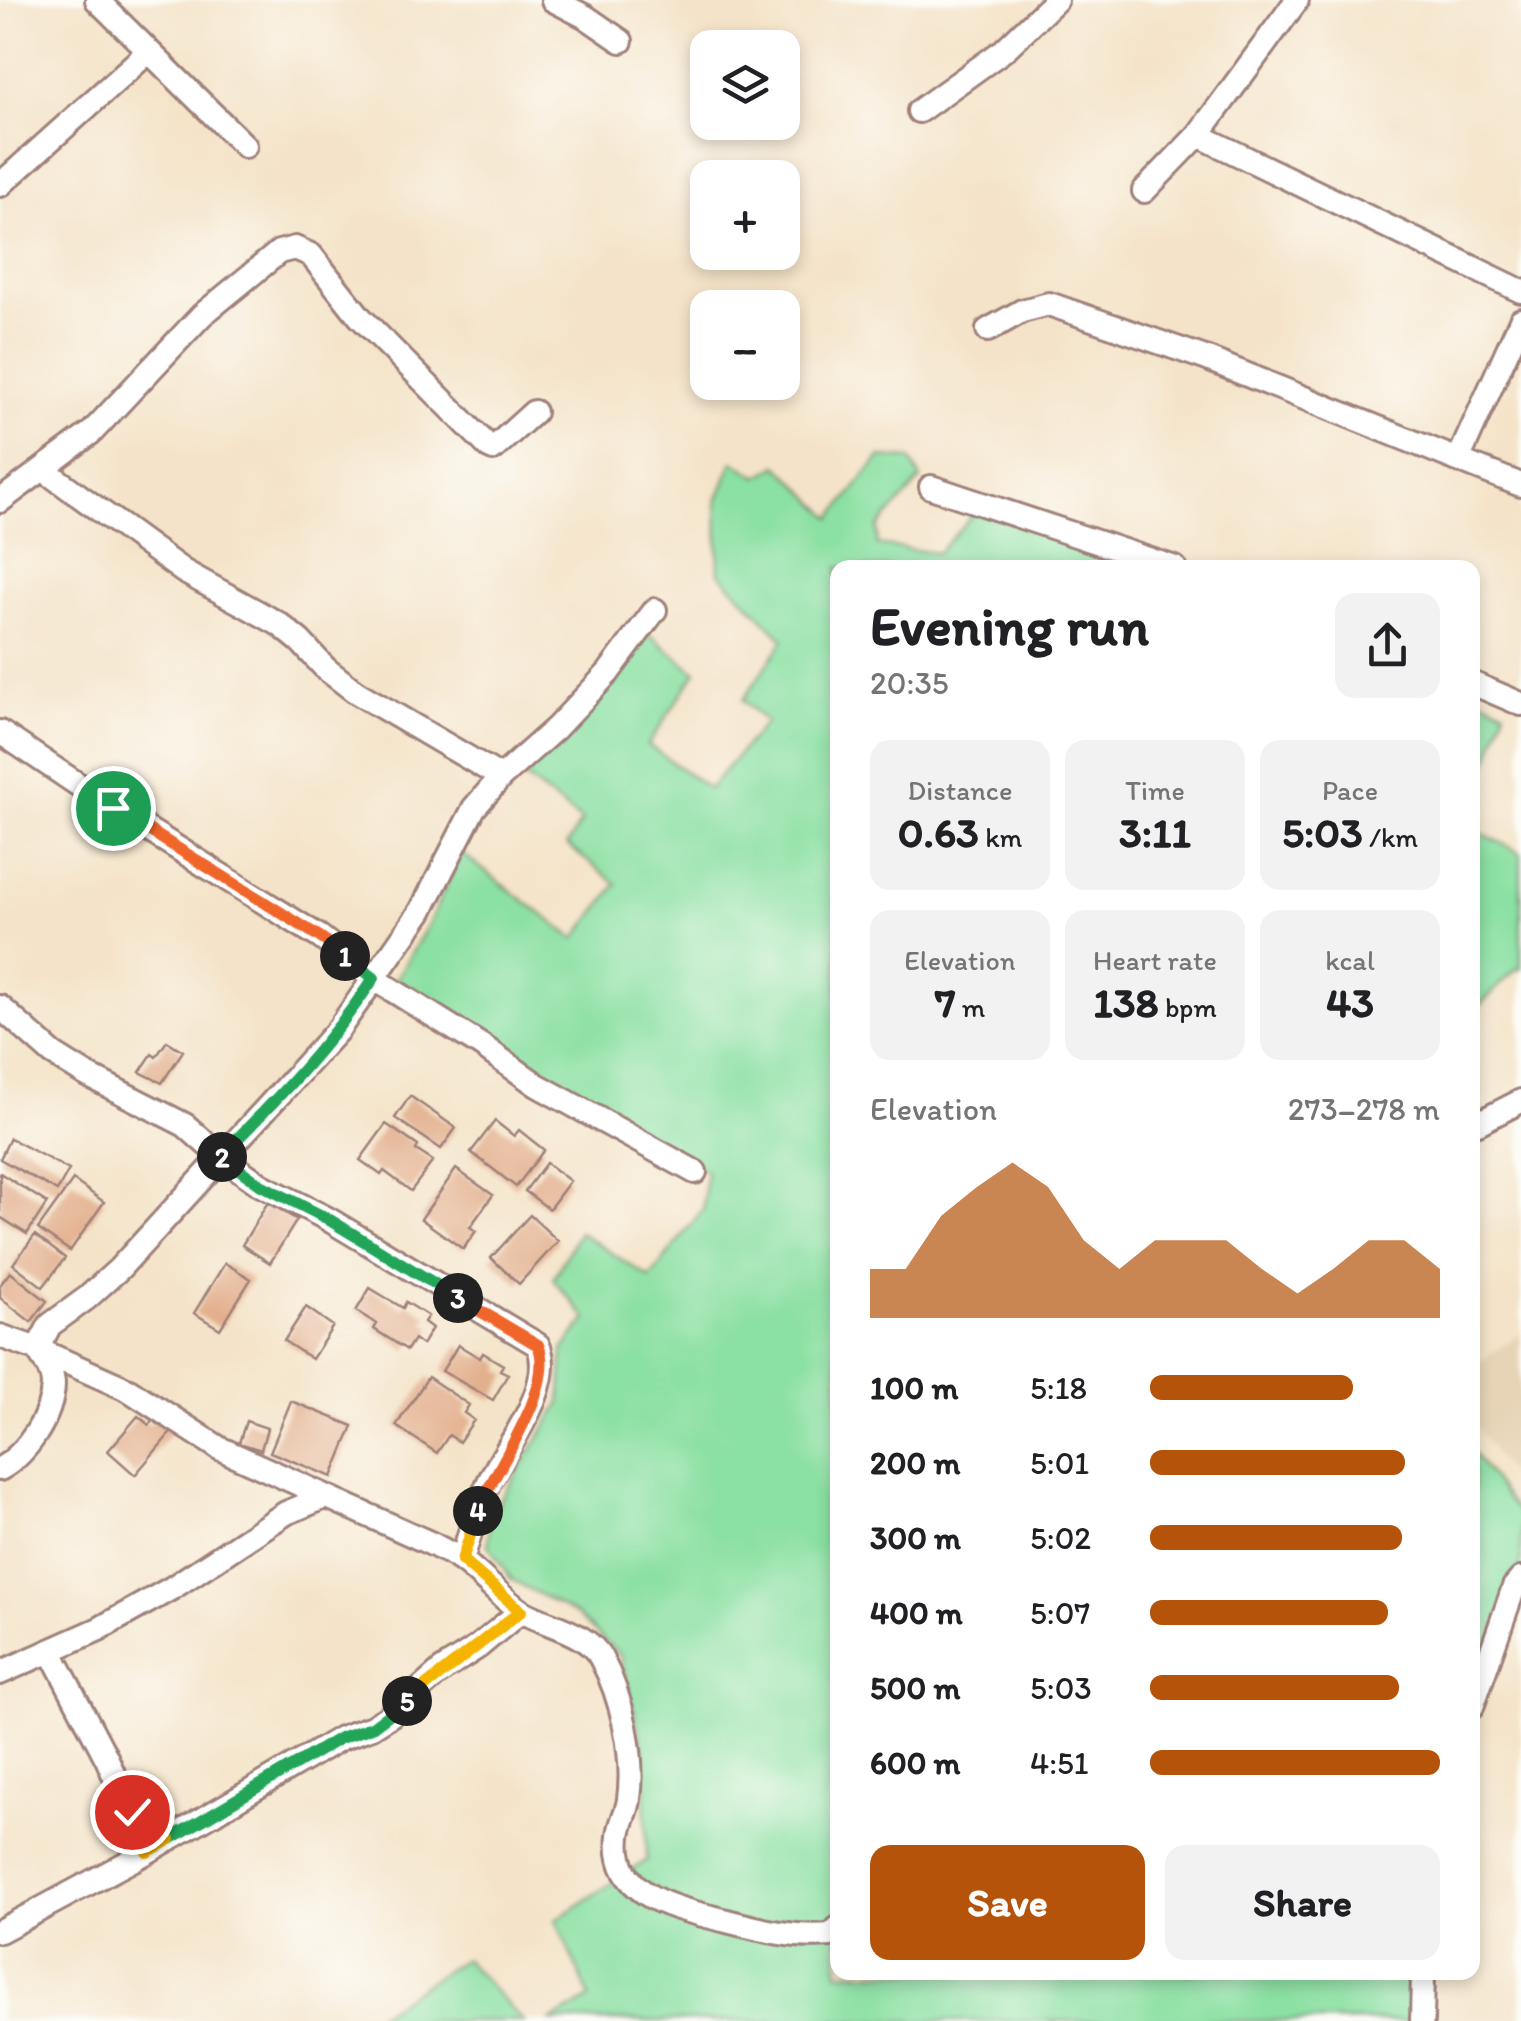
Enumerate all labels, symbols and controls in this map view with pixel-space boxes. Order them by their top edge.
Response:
map controls [690,30,800,400]
button: layers [690,30,800,140]
button: + [690,160,800,270]
button: − [690,290,800,400]
text: Evening run [870,593,1149,659]
button: share [1335,593,1440,698]
text: 20:35 [870,664,949,702]
pin [71,766,156,851]
text: Distance [908,773,1012,807]
text: Time [1125,773,1185,807]
text: Pace [1322,773,1378,807]
icon: arrive [86,781,141,836]
text: 0.63 [898,807,979,858]
text: 3:11 [1119,807,1191,858]
text: 5:03 [1282,807,1363,858]
text: km [979,820,1022,854]
text: /km [1363,820,1418,854]
pin: 1 [320,931,370,981]
text: 1 [339,939,352,973]
text: Elevation [904,943,1016,977]
text: Heart rate [1093,943,1217,977]
text: kcal [1325,943,1375,977]
text: 7 [935,977,955,1028]
text: 138 [1093,977,1159,1028]
text: 43 [1326,977,1374,1028]
text: m [955,990,985,1024]
text: bpm [1159,990,1217,1024]
text: Elevation [870,1090,997,1128]
text: 273–278 m [1288,1090,1440,1128]
pin: 2 [197,1132,247,1182]
text: 2 [215,1140,229,1174]
pin: 3 [433,1273,483,1323]
text: 3 [450,1281,466,1315]
text: 100 m [870,1369,958,1407]
text: 5:18 [1030,1369,1087,1407]
text: 200 m [870,1444,960,1482]
text: 5:01 [1030,1444,1089,1482]
pin: 4 [453,1486,503,1536]
text: 4 [470,1494,486,1528]
text: 300 m [870,1519,961,1557]
text: 5:02 [1030,1519,1091,1557]
text: 400 m [870,1594,963,1632]
text: 5:07 [1030,1594,1090,1632]
text: 500 m [870,1669,960,1707]
text: 5:03 [1030,1669,1092,1707]
pin: 5 [382,1676,432,1726]
text: 5 [400,1684,414,1718]
text: 600 m [870,1744,960,1782]
text: 4:51 [1030,1744,1089,1782]
pin [90,1770,175,1855]
icon: check [105,1785,160,1840]
button: Save [870,1845,1145,1960]
button: Share [1165,1845,1440,1960]

